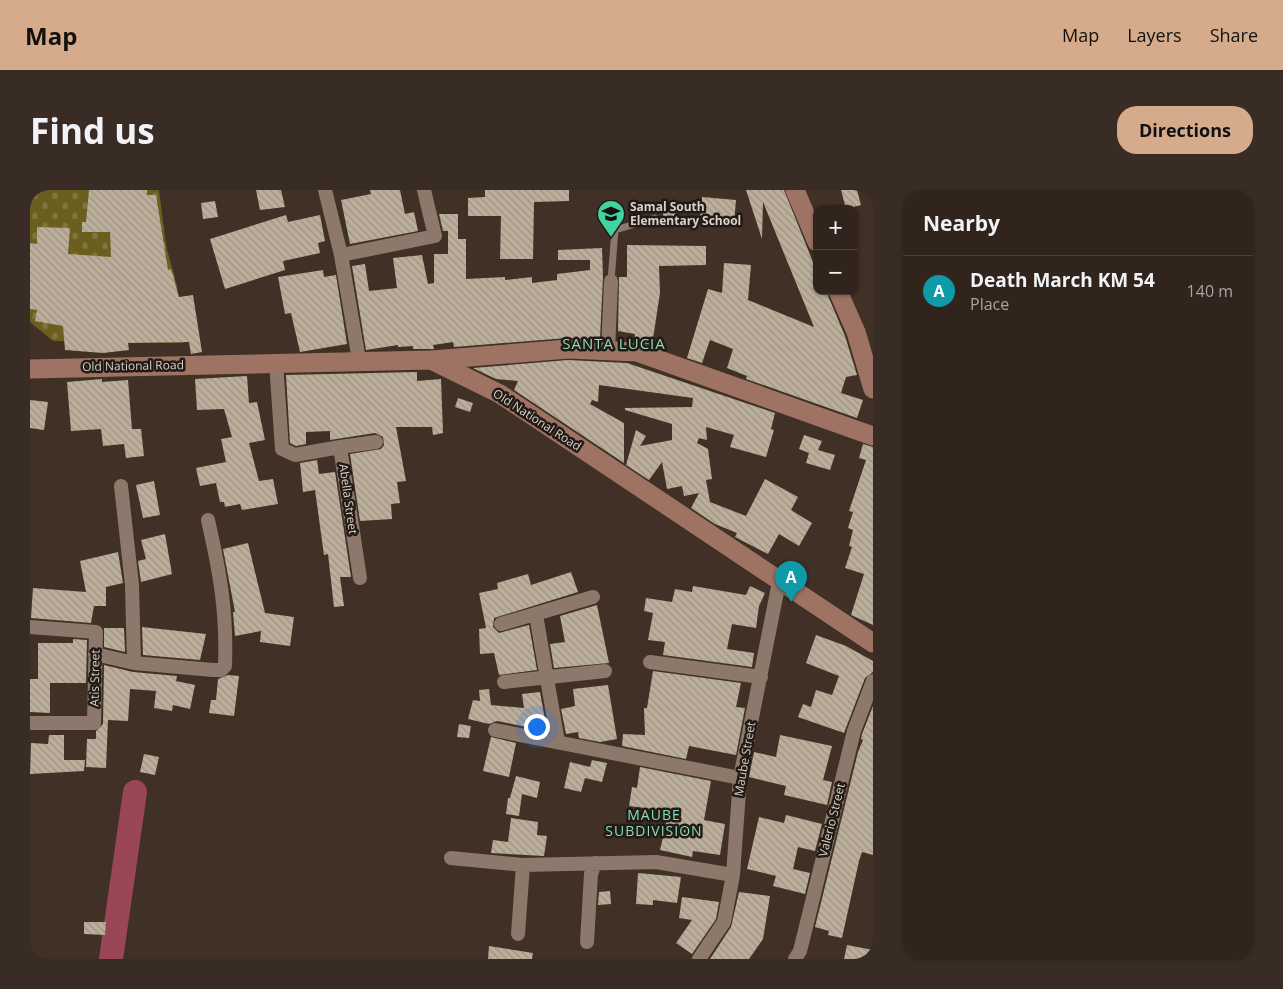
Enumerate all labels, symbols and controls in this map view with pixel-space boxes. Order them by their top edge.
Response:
text: Map [25,19,77,52]
text: Map [1062,23,1099,47]
text: Layers [1127,23,1182,47]
text: Share [1210,23,1258,47]
button: Directions [1117,106,1253,154]
text: Find us [30,107,155,154]
place label: Samal South Elementary School [630,198,741,229]
school or university icon: Samal South Elementary School [596,199,626,238]
map controls [813,205,858,295]
button: + [813,205,858,250]
text: Nearby [923,209,1000,237]
button: − [813,250,858,295]
text: Death March KM 54 [970,267,1155,293]
text: A [933,280,945,302]
text: 140 m [1187,280,1233,302]
text: Place [970,293,1009,315]
district label: SANTA LUCIA [562,333,666,353]
street label: Old National Road [82,356,184,375]
street label: Old National Road [490,385,585,454]
street label: Abella Street [335,463,362,535]
pin: A [775,561,807,602]
street label: Atis Street [86,649,103,707]
your location [524,714,550,740]
street label: Maube Street [730,720,759,798]
street label: Valerio Street [814,781,849,859]
district label: MAUBE SUBDIVISION [605,805,703,840]

